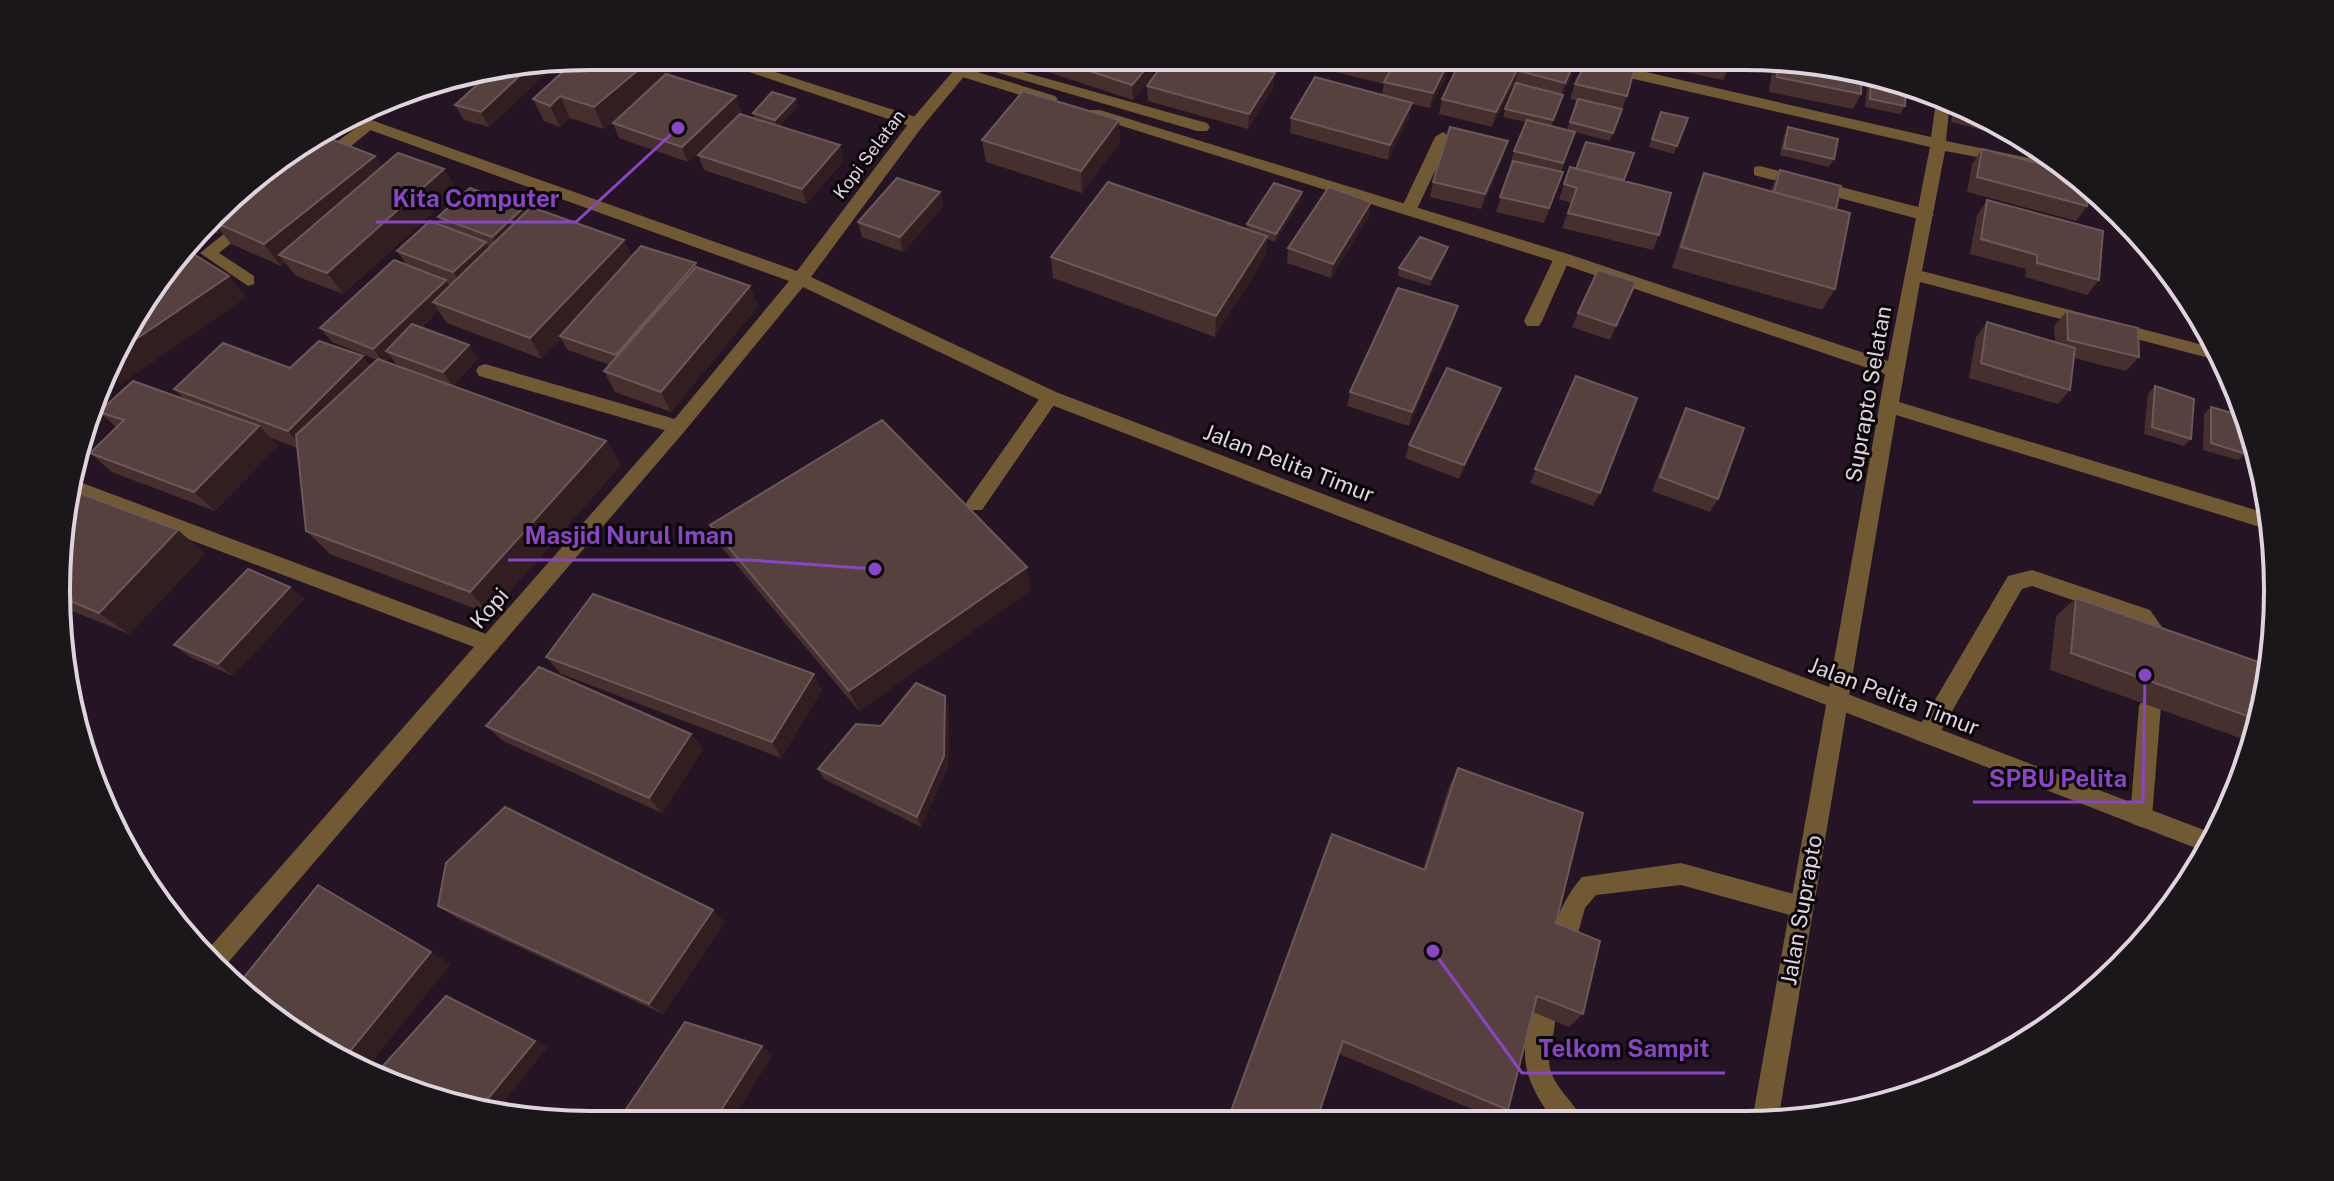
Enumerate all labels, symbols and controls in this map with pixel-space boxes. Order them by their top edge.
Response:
street label: Kopi Selatan [829,105,909,203]
callout: Kita Computer [376,174,576,222]
text: Kita Computer [392,184,560,212]
street label: Suprapto Selatan [1840,304,1896,484]
street label: Jalan Pelita Timur [1200,418,1378,508]
callout: Masjid Nurul Iman [508,512,749,560]
text: Masjid Nurul Iman [525,521,733,549]
street label: Kopi [464,582,514,634]
street label: Jalan Pelita Timur [1805,651,1983,741]
callout: SPBU Pelita [1973,754,2143,802]
text: SPBU Pelita [1989,764,2127,792]
street label: Jalan Suprapto [1775,833,1827,987]
callout: Telkom Sampit [1522,1025,1725,1073]
text: Telkom Sampit [1538,1034,1710,1062]

